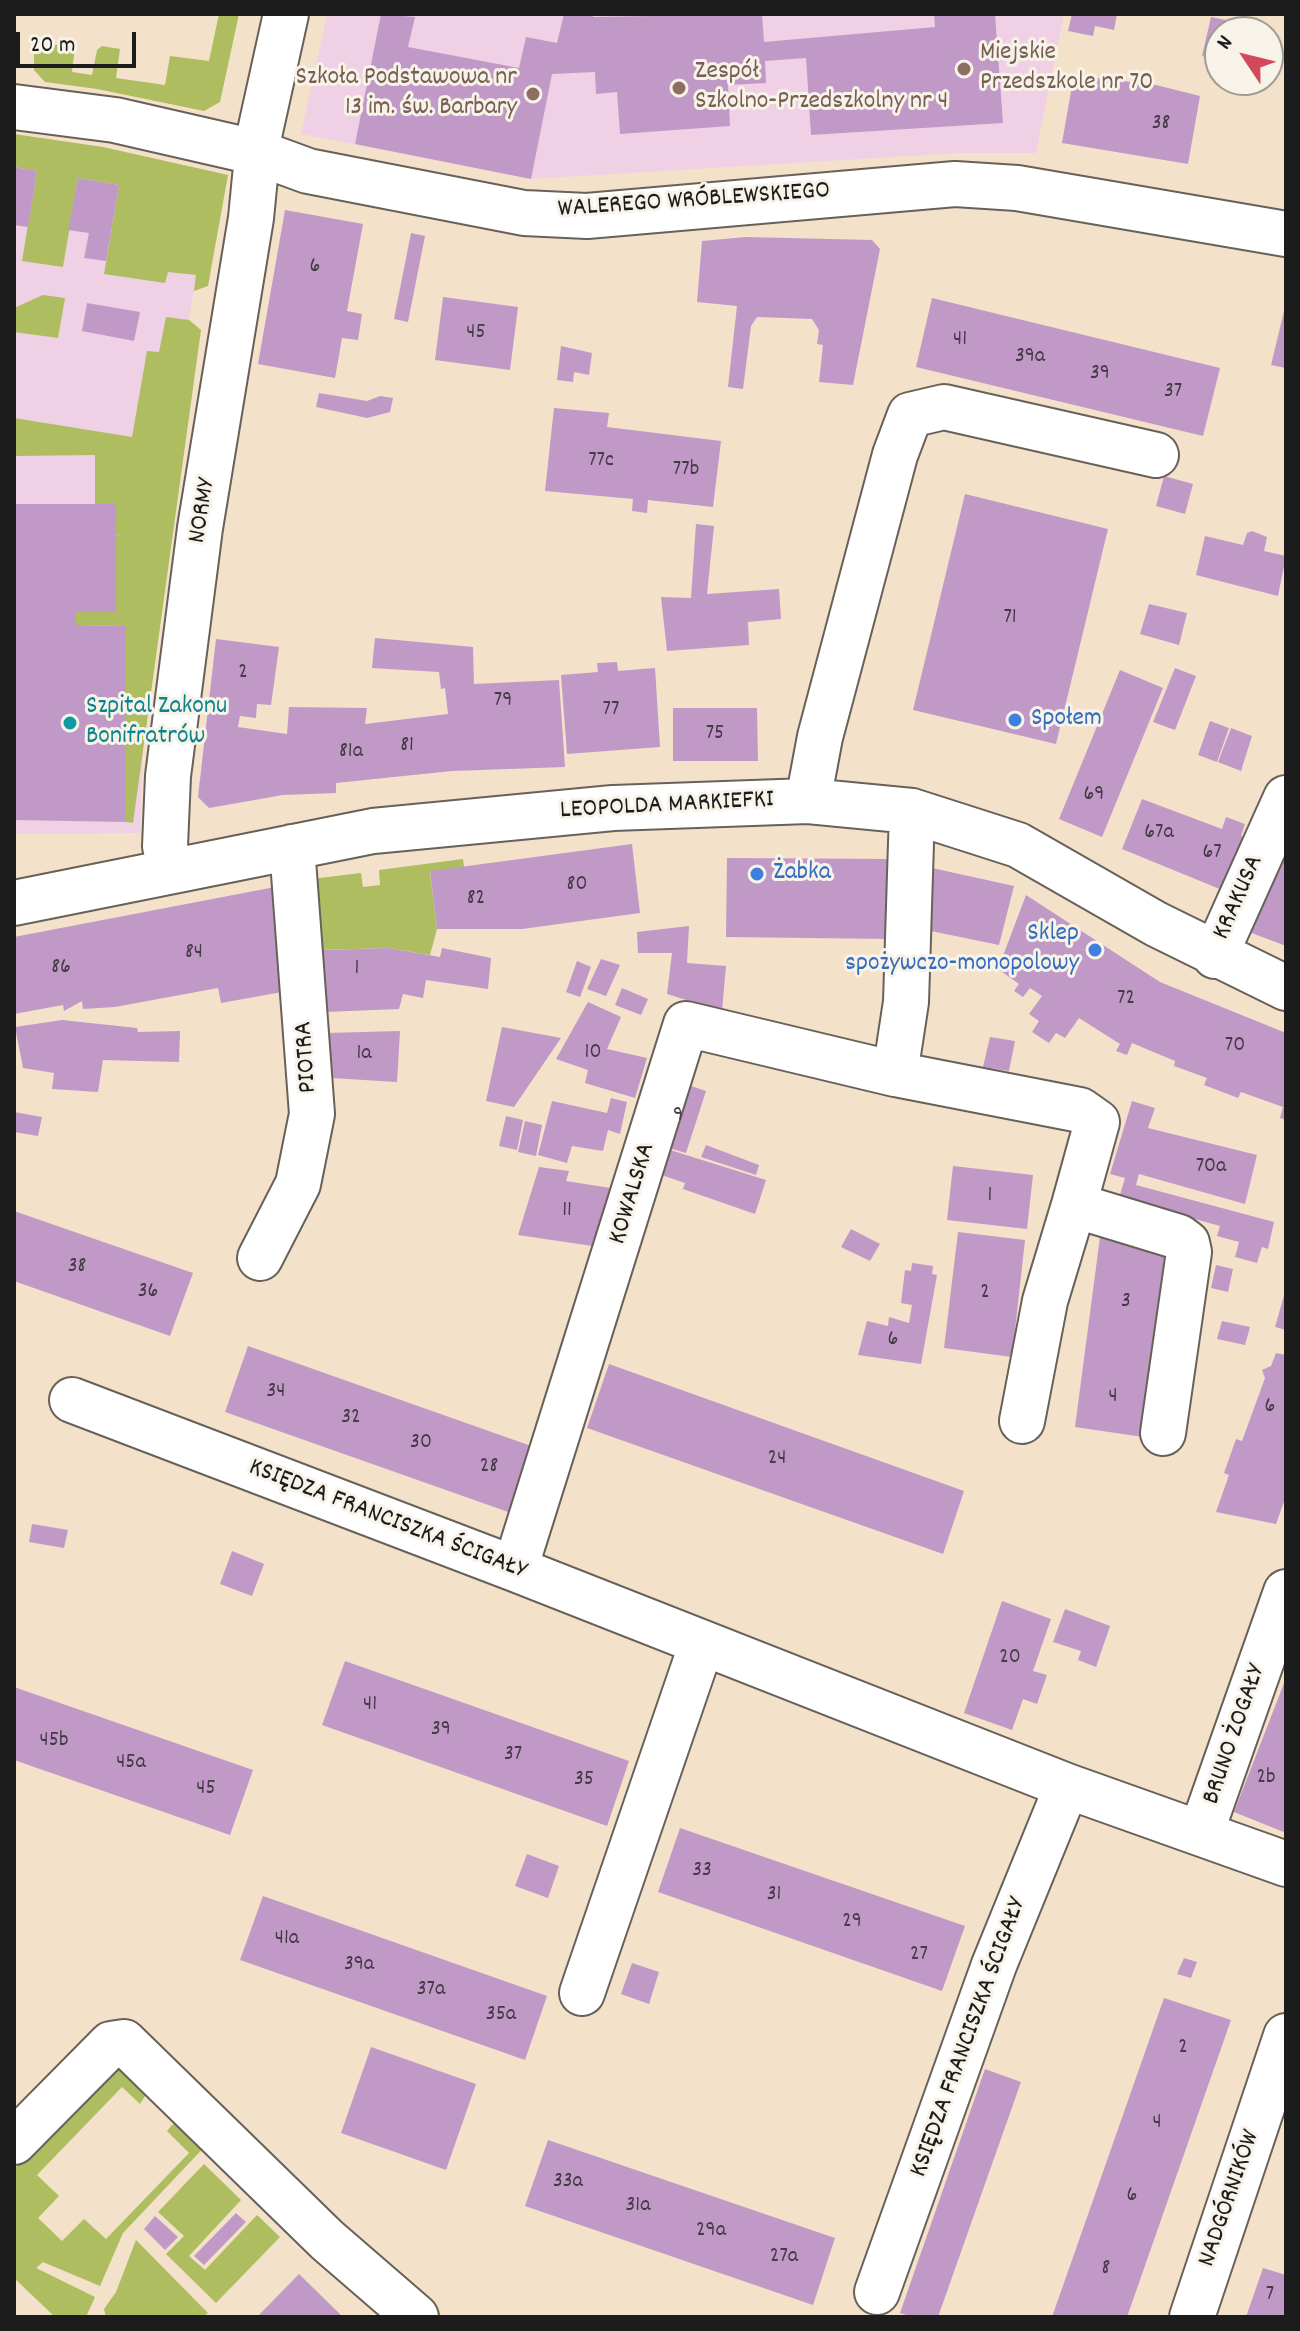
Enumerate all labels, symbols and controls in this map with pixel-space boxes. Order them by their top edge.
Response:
scale bar [20,16,140,66]
north arrow [1204,16,1284,96]
text: 20 m [30,29,76,63]
text: N [1210,30,1241,56]
place label: Miejskie Przedszkole nr 70 [980,38,1153,100]
place label: Zespół Szkolno-Przedszkolny nr 4 [695,57,948,118]
marker: Miejskie Przedszkole nr 70 [955,60,973,78]
place label: Szkoła Podstawowa nr 13 im. św. Barbary [296,63,517,124]
marker: Zespół Szkolno-Przedszkolny nr 4 [670,79,688,97]
marker: Szkoła Podstawowa nr 13 im. św. Barbary [524,85,542,103]
house number: 38 [1152,112,1170,138]
street label: WALEREGO WRÓBLEWSKIEGO [557,177,831,227]
house number: 6 [310,255,320,281]
house number: 45 [466,321,486,347]
house number: 41 [953,328,967,354]
house number: 39a [1015,345,1045,371]
house number: 39 [1090,362,1110,388]
house number: 37 [1164,380,1182,406]
house number: 77c [588,449,614,475]
house number: 77b [673,458,699,484]
street label: NORMY [183,476,225,546]
house number: 71 [1003,606,1017,632]
house number: 2 [238,661,248,687]
house number: 79 [494,689,512,715]
place label: Szpital Zakonu Bonifratrów [86,692,227,754]
house number: 77 [603,698,619,724]
place label: Społem [1031,704,1102,736]
marker: Społem [1006,711,1024,729]
marker: Szpital Zakonu Bonifratrów [61,714,79,732]
house number: 75 [706,722,724,748]
house number: 81 [400,734,414,760]
house number: 81a [339,740,363,766]
house number: 69 [1084,783,1104,809]
street label: LEOPOLDA MARKIEFKI [559,786,775,828]
house number: 67a [1144,821,1174,847]
house number: 67 [1202,841,1222,867]
street label: KRAKUSA [1208,851,1272,945]
place label: Żabka [773,858,831,890]
marker: Żabka [748,865,766,883]
house number: 80 [567,873,587,899]
house number: 82 [467,887,485,913]
place label: Sklep spożywczo-monopolowy [845,919,1079,980]
house number: 84 [185,941,203,967]
marker: Sklep spożywczo-monopolowy [1086,941,1104,959]
house number: 86 [51,956,71,982]
house number: 1 [355,957,359,983]
house number: 72 [1117,987,1135,1013]
street label: PIOTRA [290,1020,326,1094]
house number: 70 [1225,1034,1245,1060]
house number: 10 [585,1041,601,1067]
house number: 1a [356,1042,372,1068]
house number: 9 [673,1104,683,1130]
street label: KOWALSKA [604,1140,664,1248]
house number: 70a [1196,1155,1226,1181]
house number: 1 [988,1184,992,1210]
house number: 11 [562,1199,572,1225]
house number: 38 [68,1255,86,1281]
house number: 36 [138,1280,158,1306]
house number: 2 [980,1281,990,1307]
house number: 3 [1121,1290,1131,1316]
house number: 6 [888,1328,898,1354]
house number: 34 [267,1380,285,1406]
house number: 4 [1108,1385,1118,1411]
house number: 6 [1265,1395,1275,1421]
house number: 32 [341,1406,361,1432]
house number: 30 [410,1431,432,1457]
house number: 24 [768,1447,786,1473]
street label: KSIĘDZA FRANCISZKA ŚCIGAŁY [244,1454,530,1588]
house number: 28 [480,1455,498,1481]
house number: 20 [999,1646,1021,1672]
street label: BRUNO ŻOGAŁY [1198,1661,1274,1809]
house number: 41 [363,1693,377,1719]
house number: 39 [431,1718,451,1744]
house number: 45b [40,1729,68,1755]
house number: 37 [504,1743,522,1769]
house number: 45a [116,1751,146,1777]
house number: 2b [1256,1766,1276,1792]
house number: 35 [574,1768,594,1794]
house number: 45 [196,1777,216,1803]
house number: 33 [692,1859,712,1885]
house number: 31 [767,1883,781,1909]
street label: KSIĘDZA FRANCISZKA ŚCIGAŁY [905,1894,1035,2182]
house number: 29 [842,1910,862,1936]
house number: 41a [275,1927,299,1953]
house number: 27 [910,1943,928,1969]
house number: 39a [344,1953,374,1979]
house number: 37a [417,1978,445,2004]
house number: 35a [486,2003,516,2029]
house number: 2 [1178,2036,1188,2062]
house number: 4 [1152,2111,1162,2137]
street label: NADGÓRNIKÓW [1193,2127,1269,2271]
house number: 33a [553,2170,583,2196]
house number: 6 [1127,2184,1137,2210]
house number: 31a [626,2194,650,2220]
house number: 29a [696,2219,726,2245]
house number: 27a [770,2245,798,2271]
house number: 8 [1102,2257,1110,2283]
house number: 7 [1266,2283,1274,2309]

